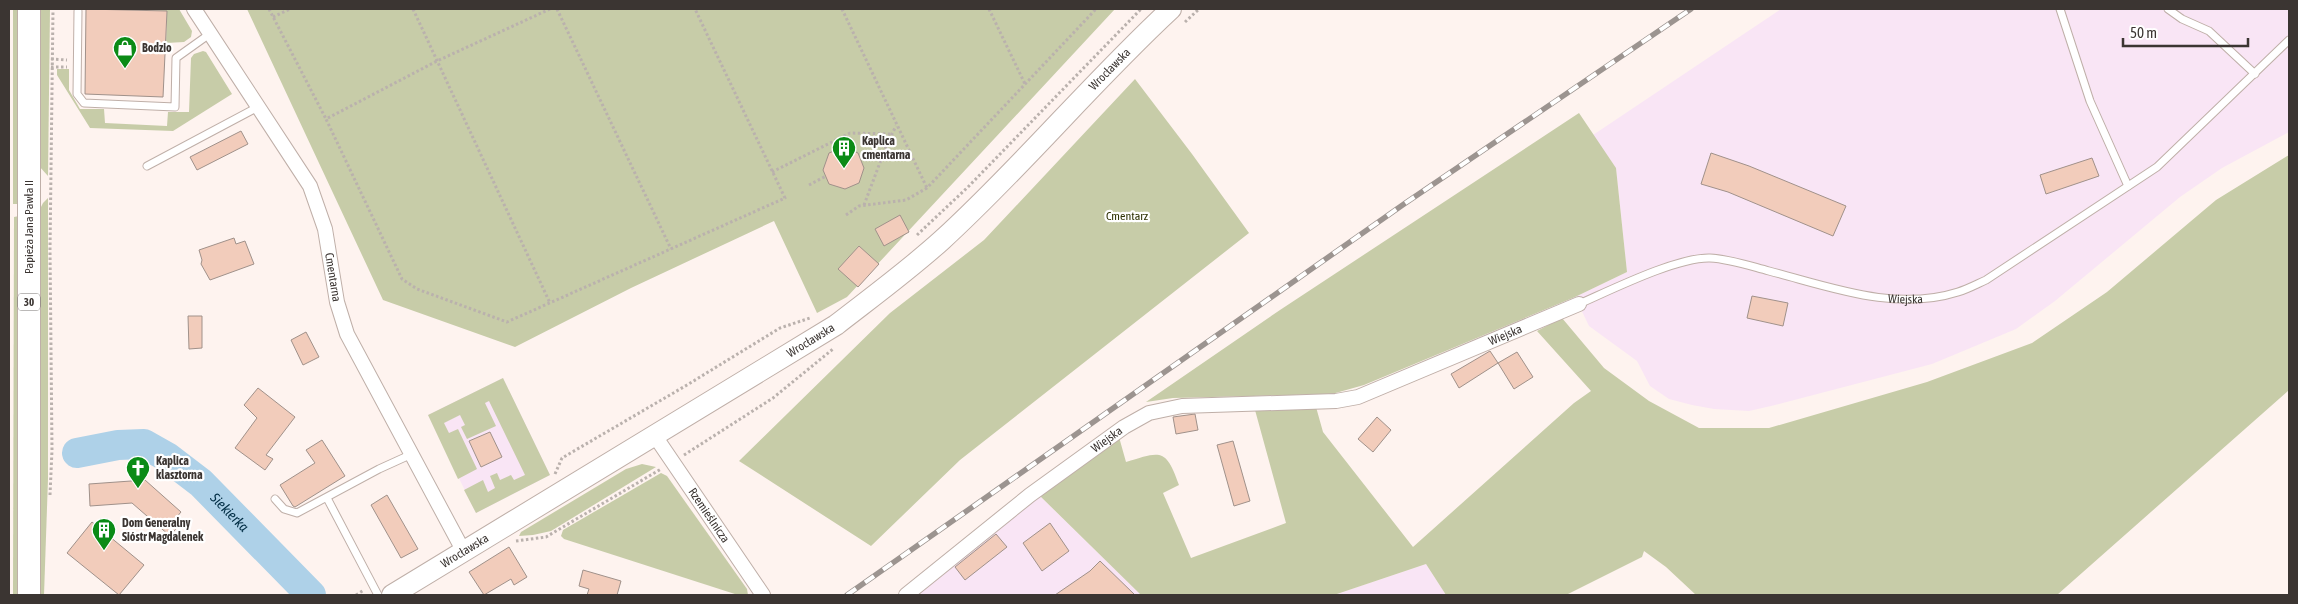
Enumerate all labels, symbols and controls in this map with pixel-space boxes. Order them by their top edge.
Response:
scale bar [2123,15,2248,47]
text: 50 m [2130,24,2157,41]
shop icon: Bodzio [112,35,138,69]
place label: Bodzio [142,41,172,55]
street label: Wrocławska [1086,45,1133,93]
place label: Kaplica cmentarna [862,134,911,162]
building icon: Kaplica cmentarna [831,135,857,169]
street label: Papieża Jana Pawła II [22,180,36,274]
park label: Cmentarz [1106,209,1149,223]
street label: Cmentarna [322,252,344,303]
street label: Wiejska [1888,292,1923,306]
road number: 30 [18,294,40,310]
street label: Wrocławska [784,321,837,360]
street label: Wiejska [1487,322,1524,348]
street label: Wiejska [1089,424,1125,455]
place label: Kaplica klasztorna [156,454,203,482]
church icon: Kaplica klasztorna [125,455,151,489]
street label: Rzemieślnicza [685,485,732,545]
water label: Siekierka [207,489,252,535]
place label: Dom Generalny Sióstr Magdalenek [122,516,204,544]
building icon: Dom Generalny Sióstr Magdalenek [91,517,117,551]
street label: Wrocławska [438,531,491,571]

